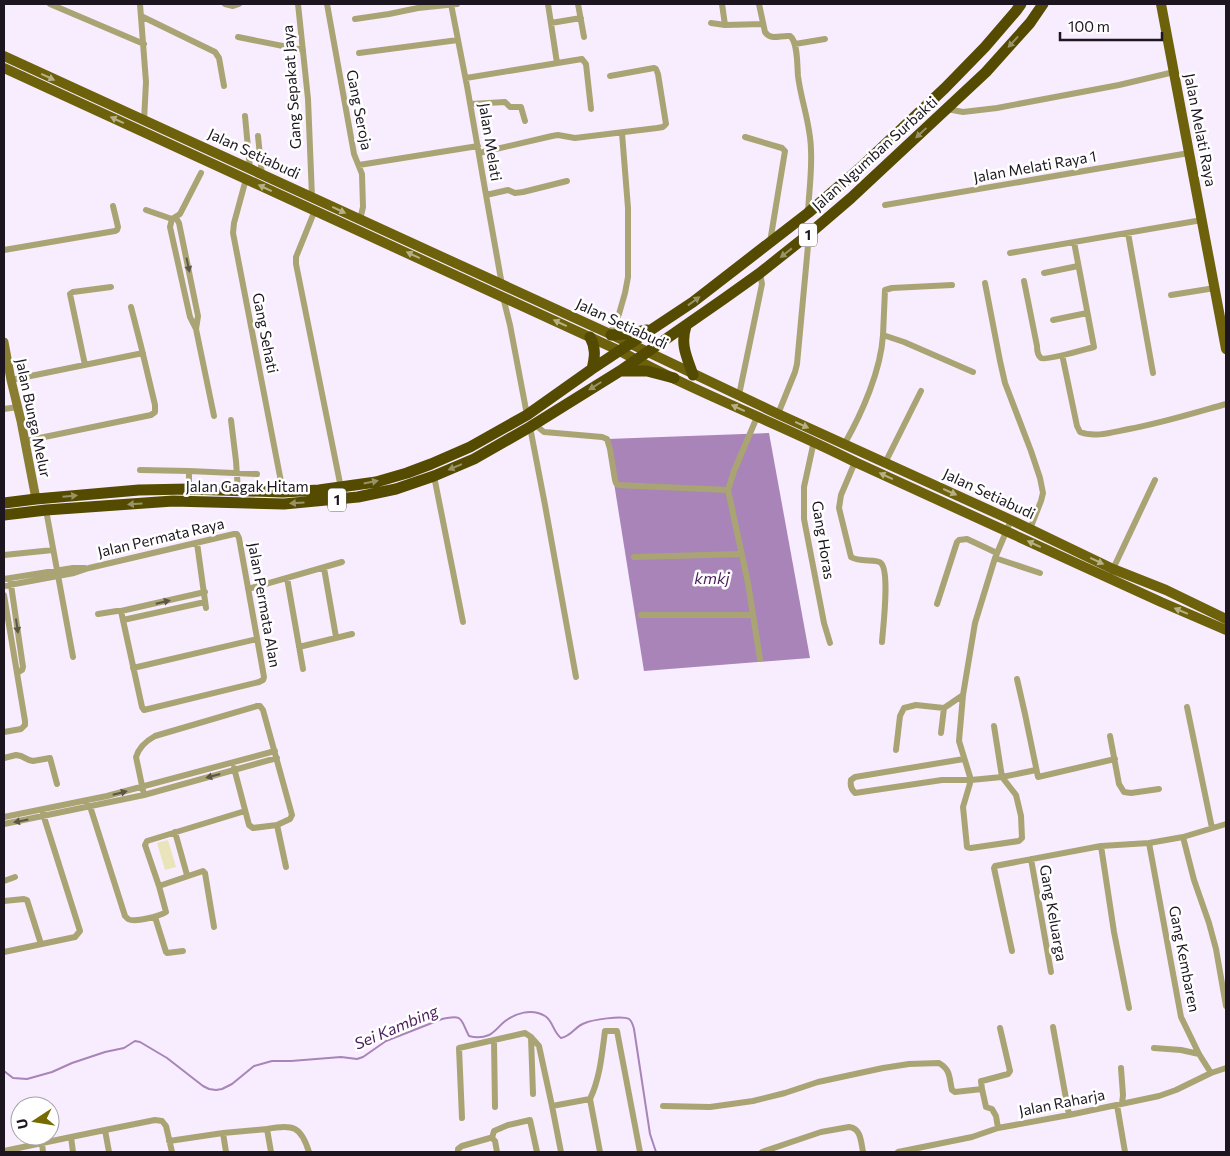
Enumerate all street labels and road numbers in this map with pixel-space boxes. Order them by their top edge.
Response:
street label: Gang Sepakat Jaya [278,24,304,150]
street label: Gang Seroja [343,68,377,152]
street label: Jalan Melati Raya [1181,72,1221,188]
street label: Jalan Ngumban Surbakti [808,92,941,214]
street label: Jalan Melati [476,101,506,182]
street label: Jalan Setiabudi [206,124,303,182]
street label: Jalan Melati Raya 1 [972,146,1098,186]
road number: 1 [799,224,817,246]
street label: Gang Sehati [249,291,283,375]
street label: Jalan Setiabudi [574,294,671,352]
street label: Jalan Bunga Melur [13,357,55,479]
street label: Jalan Setiabudi [941,464,1038,522]
street label: Jalan Gagak Hitam [185,477,309,495]
road number: 1 [328,488,346,512]
street label: Gang Horas [809,499,839,581]
street label: Jalan Permata Raya [96,514,226,560]
street label: Jalan Permata Alan [245,541,285,669]
street label: Gang Keluarga [1037,863,1071,963]
street label: Gang Kembaren [1166,904,1204,1014]
street label: Jalan Raharja [1017,1085,1106,1119]

